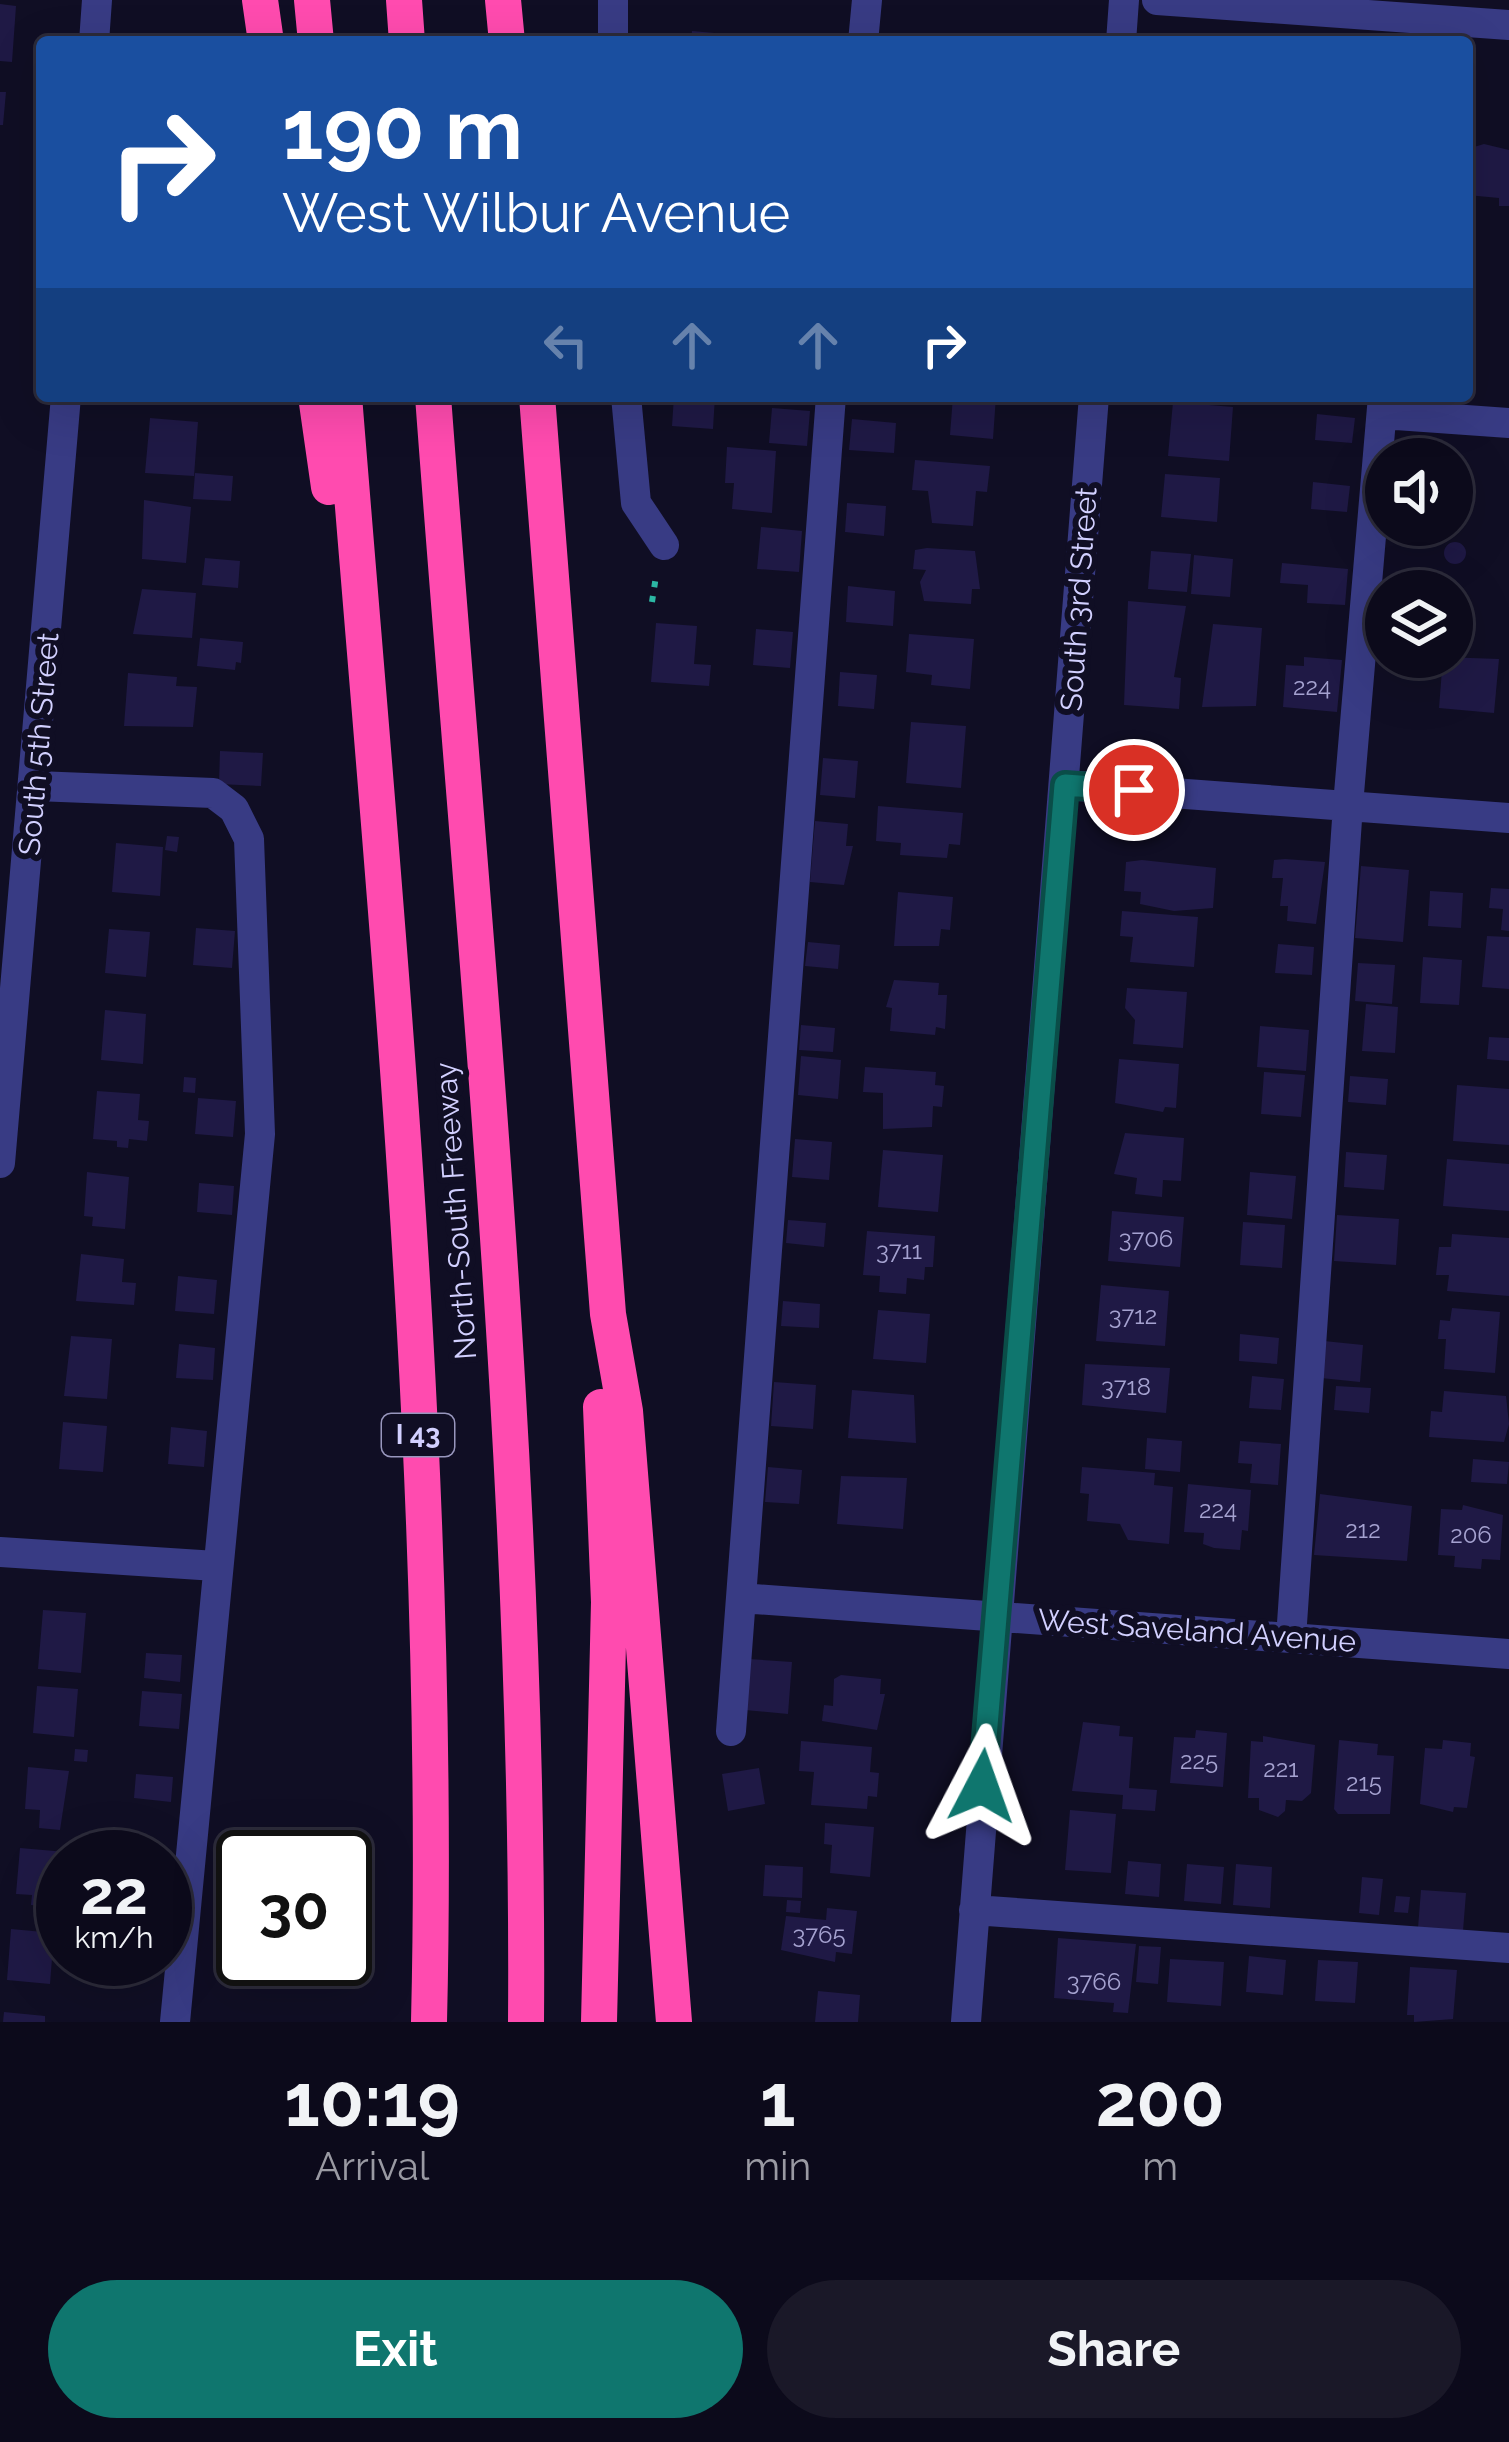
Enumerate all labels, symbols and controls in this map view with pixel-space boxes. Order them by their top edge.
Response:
text: 190 m [282,80,523,179]
icon: right [84,84,240,240]
text: West Wilbur Avenue [282,181,790,245]
icon: left [533,312,599,378]
icon: ahead [659,312,725,378]
icon: ahead [785,312,851,378]
icon: right [911,312,977,378]
map controls [1365,438,1473,678]
button: sound [1365,438,1473,546]
street label: South 3rd Street [1053,486,1104,712]
button: layers [1365,570,1473,678]
street label: South 5th Street [11,631,66,857]
house number: 224 [1293,672,1331,701]
pin [1083,739,1185,841]
icon: arrive [1101,757,1167,823]
street label: North-South Freeway [428,1061,483,1361]
house number: 3706 [1119,1224,1173,1253]
house number: 3711 [876,1236,922,1265]
house number: 3712 [1109,1301,1157,1330]
house number: 3718 [1101,1372,1151,1401]
road number: I 43 [382,1414,454,1456]
house number: 224 [1199,1495,1237,1524]
house number: 212 [1345,1515,1381,1544]
house number: 206 [1450,1520,1492,1549]
street label: West Saveland Avenue [1037,1602,1357,1659]
position arrow [919,1723,1045,1849]
house number: 225 [1180,1746,1218,1775]
house number: 221 [1263,1754,1299,1783]
house number: 215 [1346,1768,1382,1797]
speed limit sign: 30 [216,1830,372,1986]
text: 22 [80,1858,148,1928]
text: km/h [74,1920,154,1955]
house number: 3765 [792,1920,846,1949]
house number: 3766 [1067,1967,1121,1996]
text: 10:19 [284,2058,460,2143]
text: 1 [760,2058,796,2143]
text: 200 [1096,2058,1225,2143]
text: Arrival [315,2143,429,2189]
text: min [744,2143,811,2189]
text: m [1142,2143,1178,2189]
button: Exit [48,2280,743,2418]
button: Share [767,2280,1461,2418]

